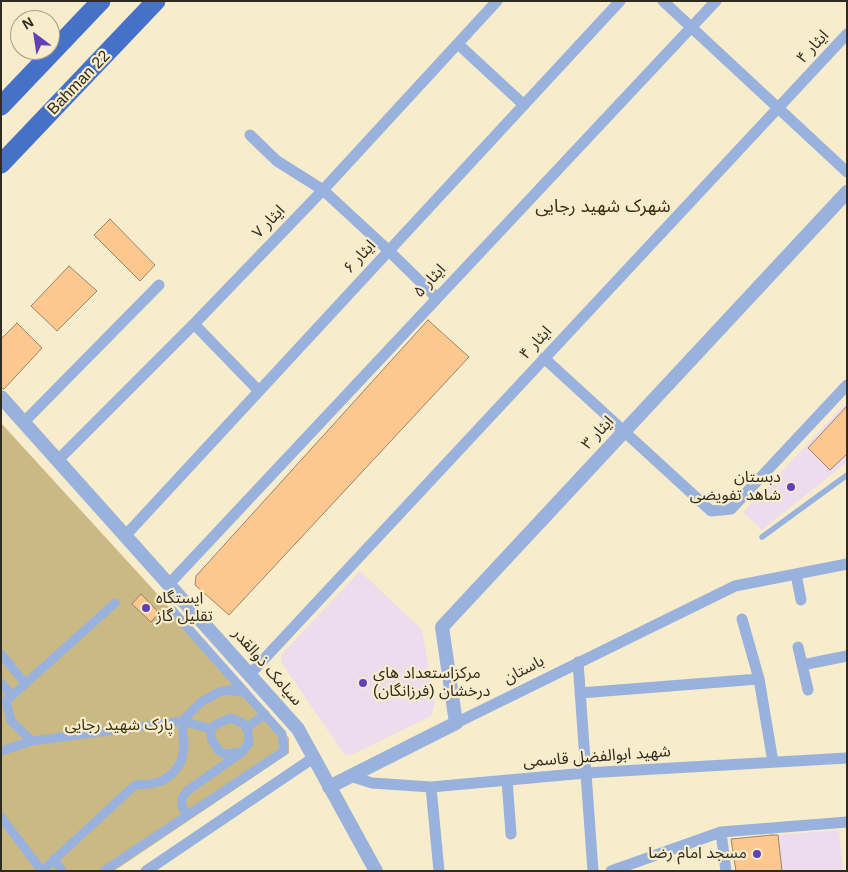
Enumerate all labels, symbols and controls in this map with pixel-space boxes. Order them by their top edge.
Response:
north arrow [10,10,60,60]
text: N [19,14,36,32]
street label: ایثار ۴ [793,26,833,68]
street label: Bahman 22 [44,47,114,119]
district label: شهرک شهید رجایی [535,196,671,218]
street label: ایثار ۷ [249,201,289,243]
street label: ایثار ۶ [340,236,380,278]
street label: ایثار ۵ [410,260,450,302]
street label: ایثار ۴ [516,322,556,364]
street label: ایثار ۳ [578,412,618,454]
place label: دبستان شاهد تفویضی [690,468,781,506]
marker: دبستان شاهد تفویضی [785,481,797,493]
place label: ایستگاه تقلیل گاز [156,589,213,627]
marker: ایستگاه تقلیل گاز [140,602,152,614]
street label: سیامک ذوالقدر [228,624,306,710]
street label: باستان [500,652,548,688]
place label: مرکزاستعداد های درخشان (فرزانگان) [373,664,490,702]
marker: مرکزاستعداد های درخشان (فرزانگان) [357,677,369,689]
park label: پارک شهید رجایی [65,716,173,736]
street label: شهید ابوالفضل قاسمی [523,742,671,772]
place label: مسجد امام رضا [648,844,747,864]
marker: مسجد امام رضا [751,848,763,860]

